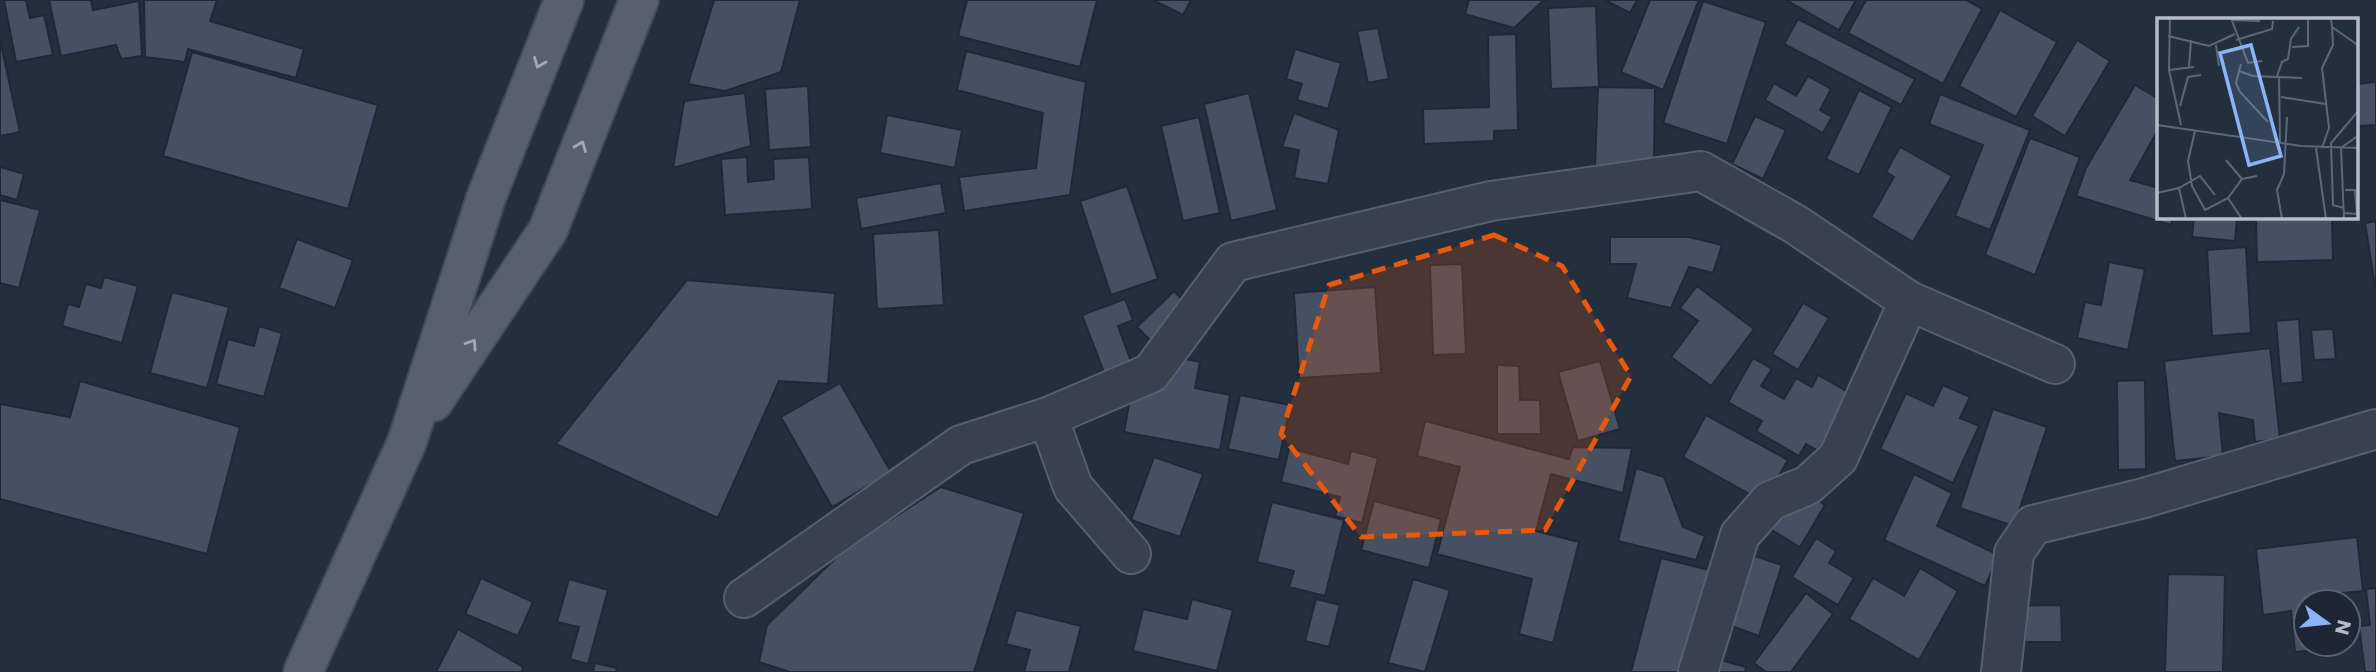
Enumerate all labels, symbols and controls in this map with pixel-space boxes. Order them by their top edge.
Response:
inset map [2157,18,2358,219]
one-way arrow [534,57,548,69]
one-way arrow [573,141,587,153]
one-way arrow [464,339,476,352]
north arrow [2292,588,2362,658]
text: N [2328,617,2358,638]

